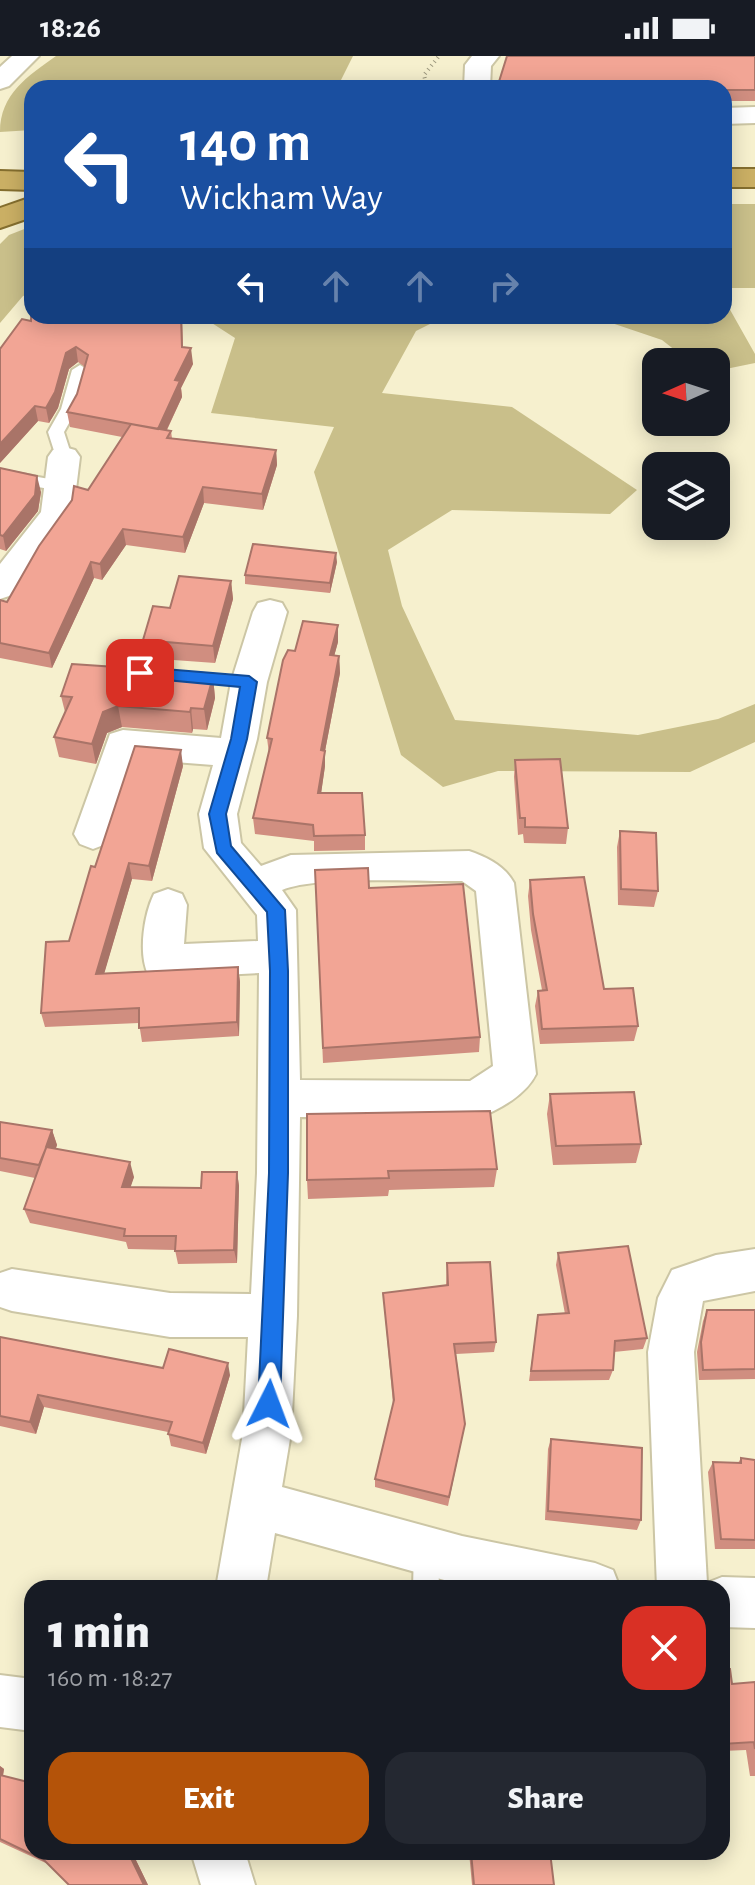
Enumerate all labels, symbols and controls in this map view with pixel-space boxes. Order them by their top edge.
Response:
text: 18:26 [40,13,101,43]
icon: left [48,112,152,216]
text: 140 m [180,115,311,171]
text: Wickham Way [180,180,383,216]
icon: left [230,264,274,308]
icon: ahead [314,264,358,308]
icon: ahead [398,264,442,308]
icon: right [482,264,526,308]
north arrow [642,348,730,436]
map controls [642,348,730,540]
button: layers [642,452,730,540]
pin [106,639,174,707]
icon: arrive [118,651,162,695]
position arrow [227,1362,311,1446]
button: close [622,1606,706,1690]
text: 1 min [48,1609,150,1657]
text: 160 m · 18:27 [48,1665,172,1691]
button: Exit [48,1752,369,1844]
button: Share [385,1752,706,1844]

